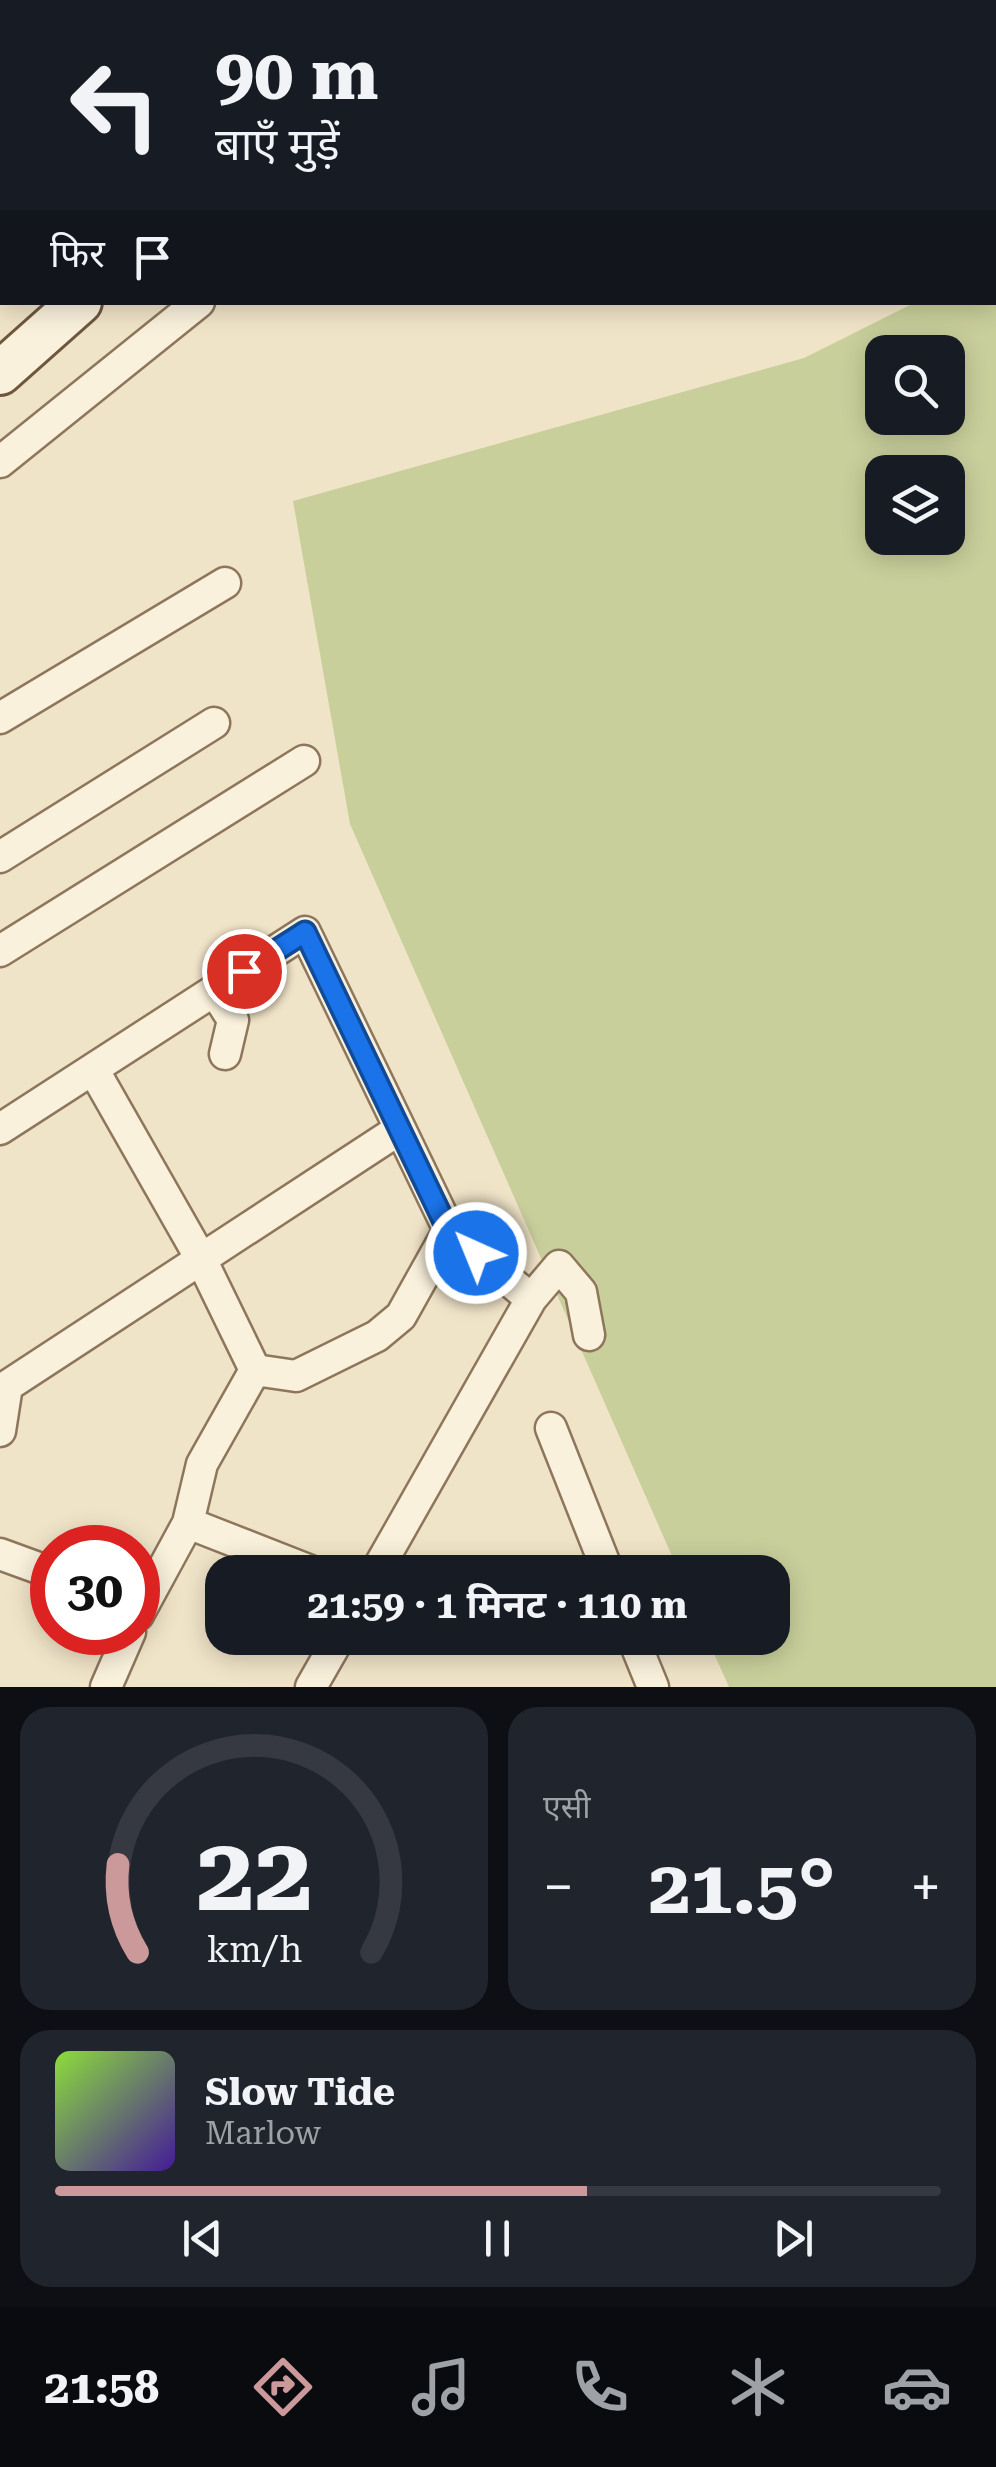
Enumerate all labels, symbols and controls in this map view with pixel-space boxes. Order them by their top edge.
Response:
text: 90 m [215,34,379,116]
icon: left [50,40,180,170]
text: बाएँ मुड़ें [215,118,340,171]
icon: arrive [125,230,180,285]
text: फिर [50,232,105,276]
map controls [865,335,965,555]
button: search [865,335,965,435]
button: layers [865,455,965,555]
pin [202,929,287,1014]
icon: arrive [217,944,272,999]
position arrow [424,1201,528,1305]
speed limit sign: 30 [30,1525,160,1655]
text: 21:59 · 1 मिनट · 110 m [308,1583,687,1627]
text: एसी [543,1788,591,1826]
text: 22 [196,1814,312,1935]
text: 21.5° [649,1843,835,1931]
text: − [543,1855,574,1919]
text: + [910,1855,941,1919]
text: km/h [206,1929,302,1971]
text: Slow Tide [205,2070,395,2114]
text: Marlow [205,2114,321,2152]
icon: previous [175,2211,230,2266]
icon: pause [470,2211,525,2266]
icon: next [766,2211,821,2266]
icon: directions [248,2352,318,2422]
icon: music [406,2352,476,2422]
icon: phone [565,2352,635,2422]
icon: climate [723,2352,793,2422]
icon: car [882,2352,952,2422]
text: 21:58 [44,2361,159,2414]

